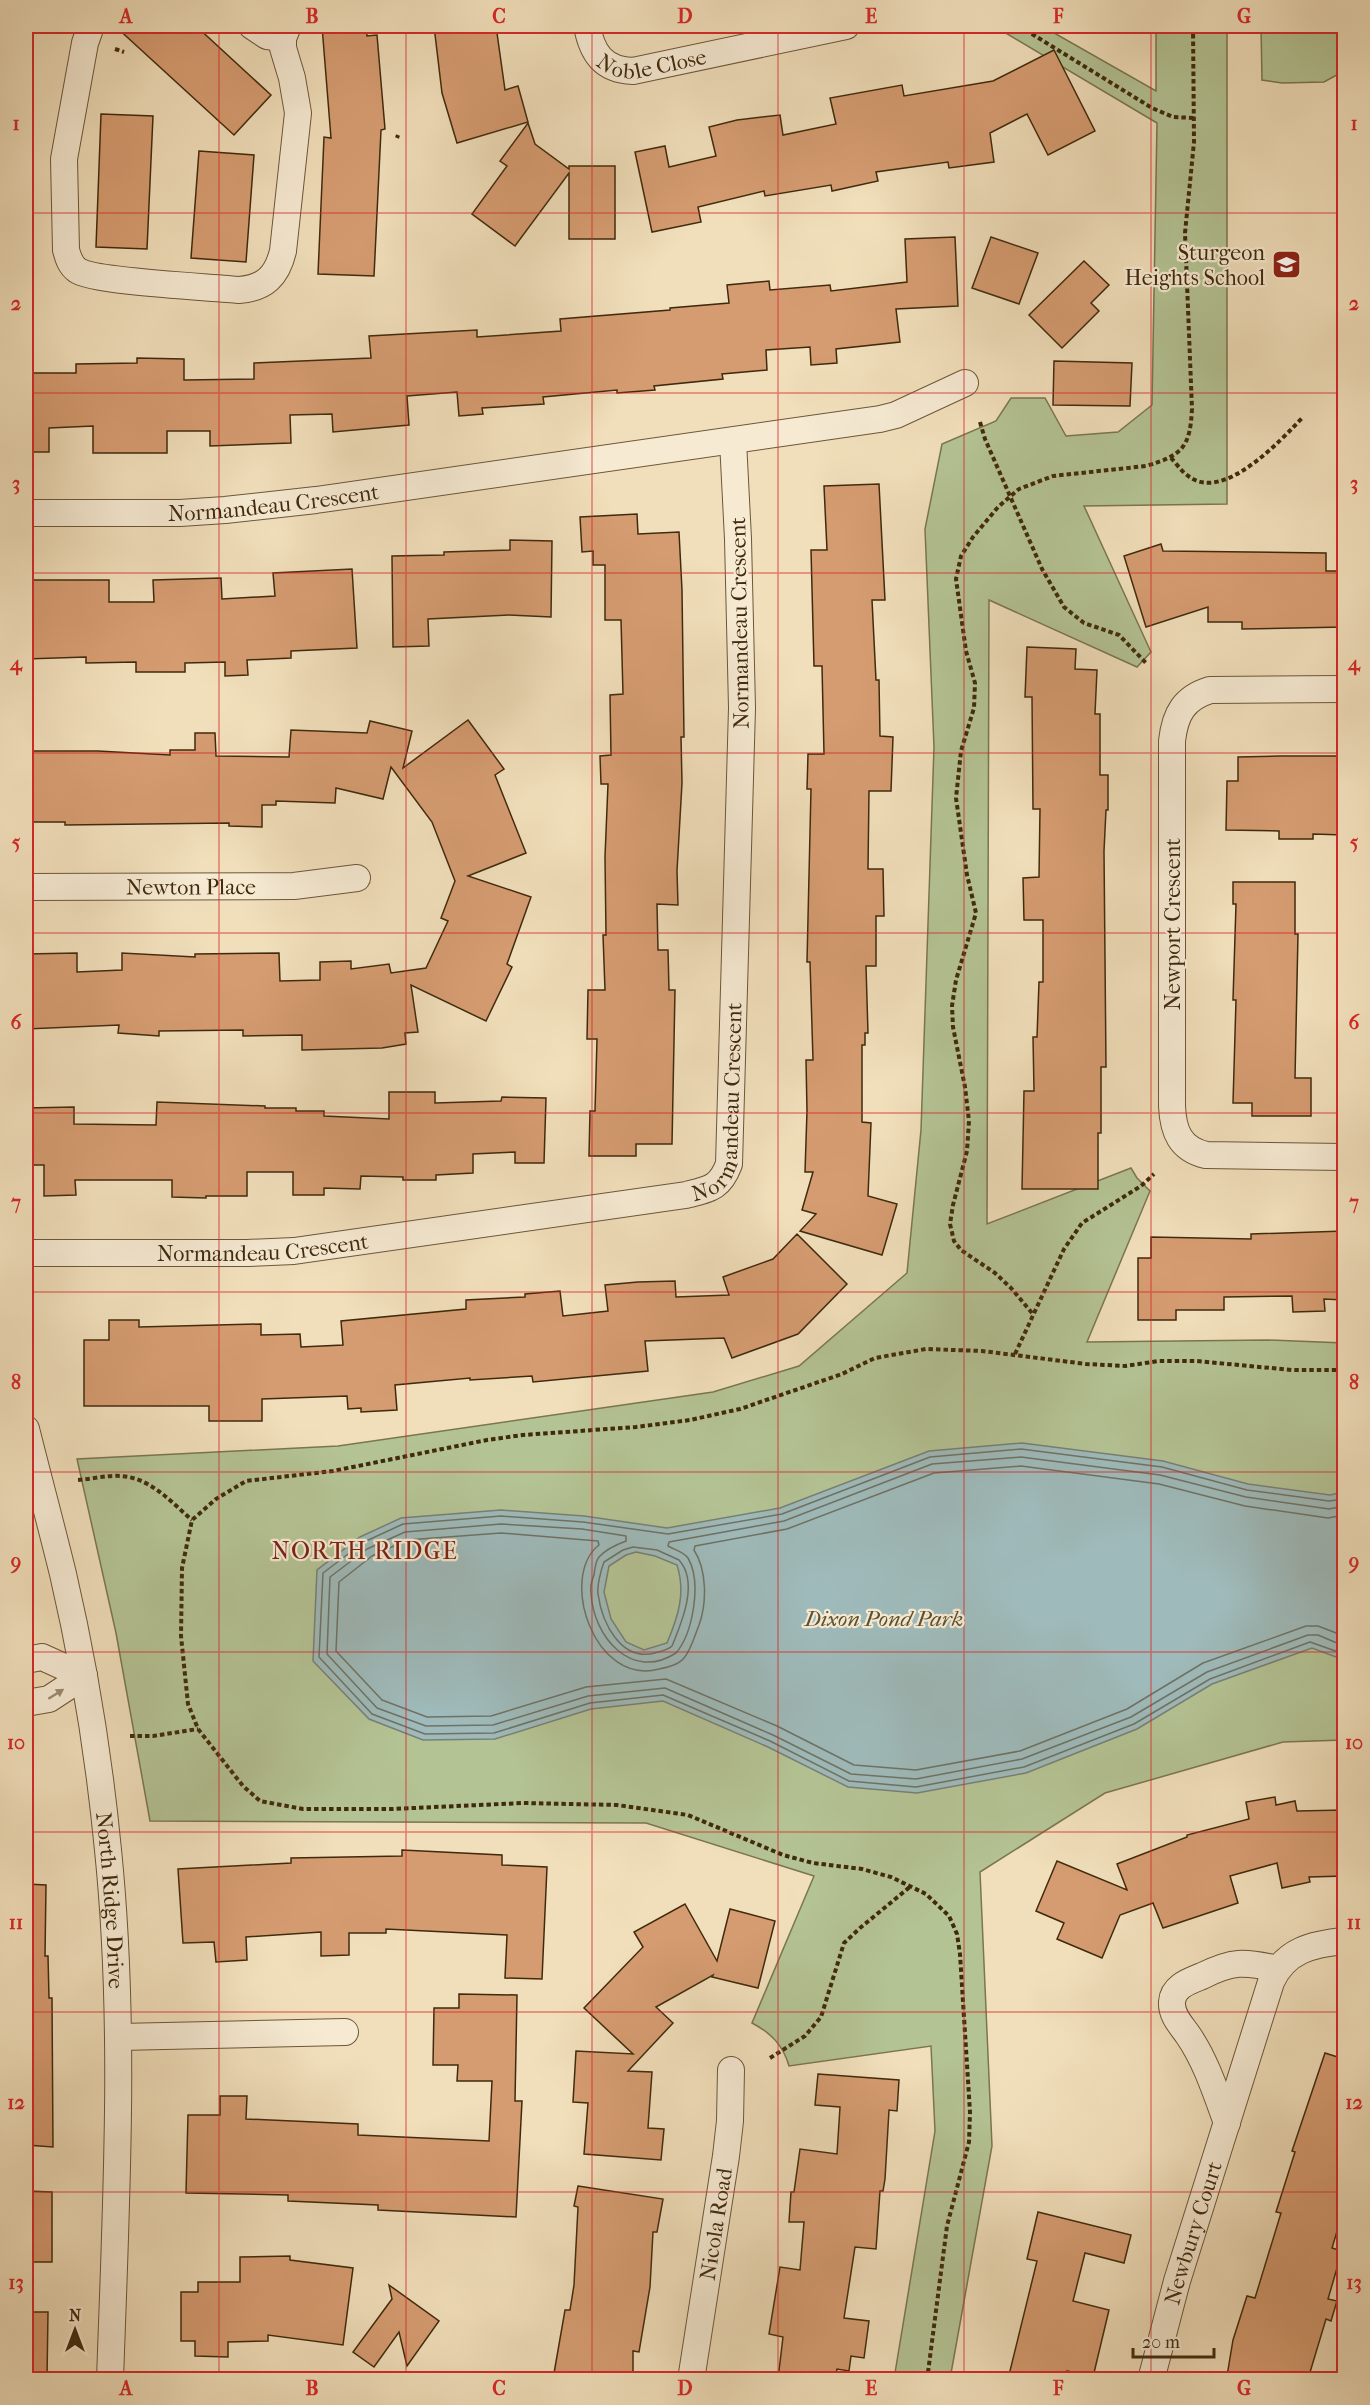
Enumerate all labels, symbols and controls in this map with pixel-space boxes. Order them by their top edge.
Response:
text: A [118,5,134,28]
text: B [305,5,319,28]
text: C [492,5,506,28]
text: D [677,5,693,28]
text: E [865,5,877,28]
text: F [1052,5,1064,28]
text: G [1237,5,1251,28]
street label: Noble Close [591,44,709,85]
text: 1 [12,112,20,135]
text: 1 [1350,112,1358,135]
place label: Sturgeon Heights School [1125,240,1265,291]
school or university icon: Sturgeon Heights School [1270,249,1302,281]
text: 2 [11,292,21,315]
text: 2 [1349,292,1359,315]
text: 3 [12,472,20,495]
text: 3 [1350,472,1358,495]
street label: Normandeau Crescent [168,479,381,527]
street label: Normandeau Crescent [725,517,755,729]
text: 4 [9,652,23,676]
text: 4 [1347,652,1361,676]
text: 5 [12,831,21,854]
text: 5 [1350,831,1359,854]
street label: Newport Crescent [1160,838,1186,1010]
street label: Newton Place [126,874,256,901]
street label: Normandeau Crescent [689,1002,748,1207]
text: 6 [11,1011,23,1034]
text: 6 [1349,1011,1361,1034]
text: 7 [10,1191,21,1214]
text: 7 [1348,1191,1359,1214]
street label: Normandeau Crescent [157,1228,370,1267]
text: 8 [11,1371,21,1394]
text: 8 [1349,1371,1359,1394]
district label: NORTH RIDGE [272,1537,458,1565]
text: 9 [10,1551,21,1574]
text: 9 [1348,1551,1359,1574]
park label: Dixon Pond Park [803,1606,963,1632]
one-way arrow [48,1689,64,1700]
text: 10 [7,1731,25,1754]
text: 10 [1345,1731,1363,1754]
street label: North Ridge Drive [90,1811,129,1989]
text: 11 [9,1911,23,1934]
text: 11 [1347,1911,1361,1934]
text: 12 [7,2091,25,2114]
text: 12 [1345,2091,1363,2114]
street label: Newbury Court [1159,2158,1228,2307]
street label: Nicola Road [695,2165,738,2282]
text: 13 [8,2271,24,2294]
text: 13 [1346,2271,1362,2294]
north arrow [45,2300,105,2360]
text: N [69,2306,82,2325]
scale bar [1133,2321,1214,2359]
text: 20 m [1142,2332,1180,2353]
text: A [118,2377,134,2400]
text: B [305,2377,319,2400]
text: C [492,2377,506,2400]
text: D [677,2377,693,2400]
text: E [865,2377,877,2400]
text: F [1052,2377,1064,2400]
text: G [1237,2377,1251,2400]

